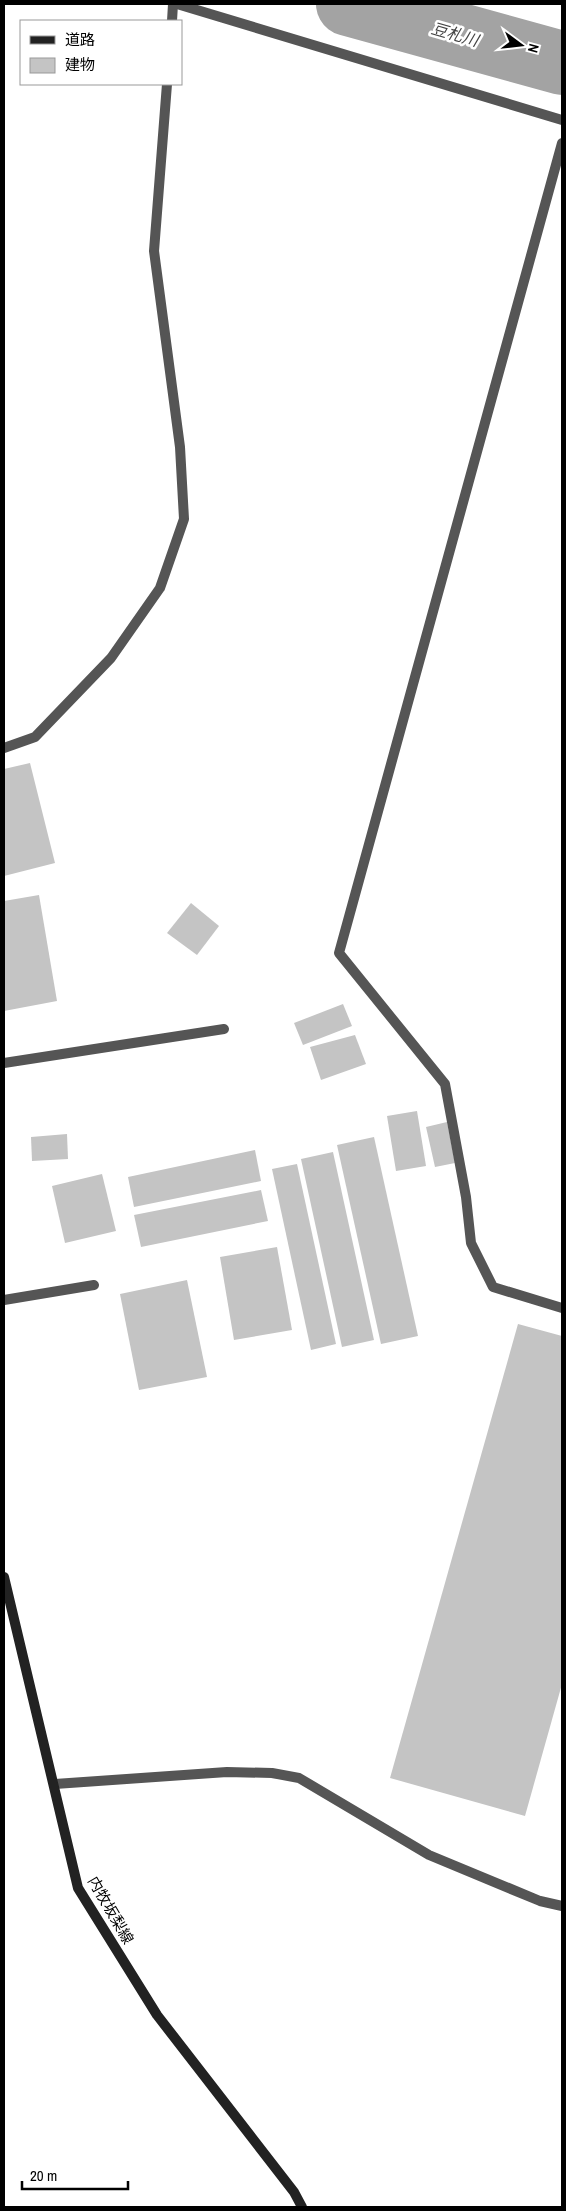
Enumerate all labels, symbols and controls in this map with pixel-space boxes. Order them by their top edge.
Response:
water label: 豆札川 [429,17,483,52]
legend [20,20,182,85]
north arrow [496,20,546,70]
text: 道路 [65,29,95,50]
text: N [524,42,543,55]
text: 建物 [65,54,95,75]
street label: 内牧坂梨線 [83,1872,139,1948]
scale bar [22,2158,129,2190]
text: 20 m [30,2165,57,2186]

